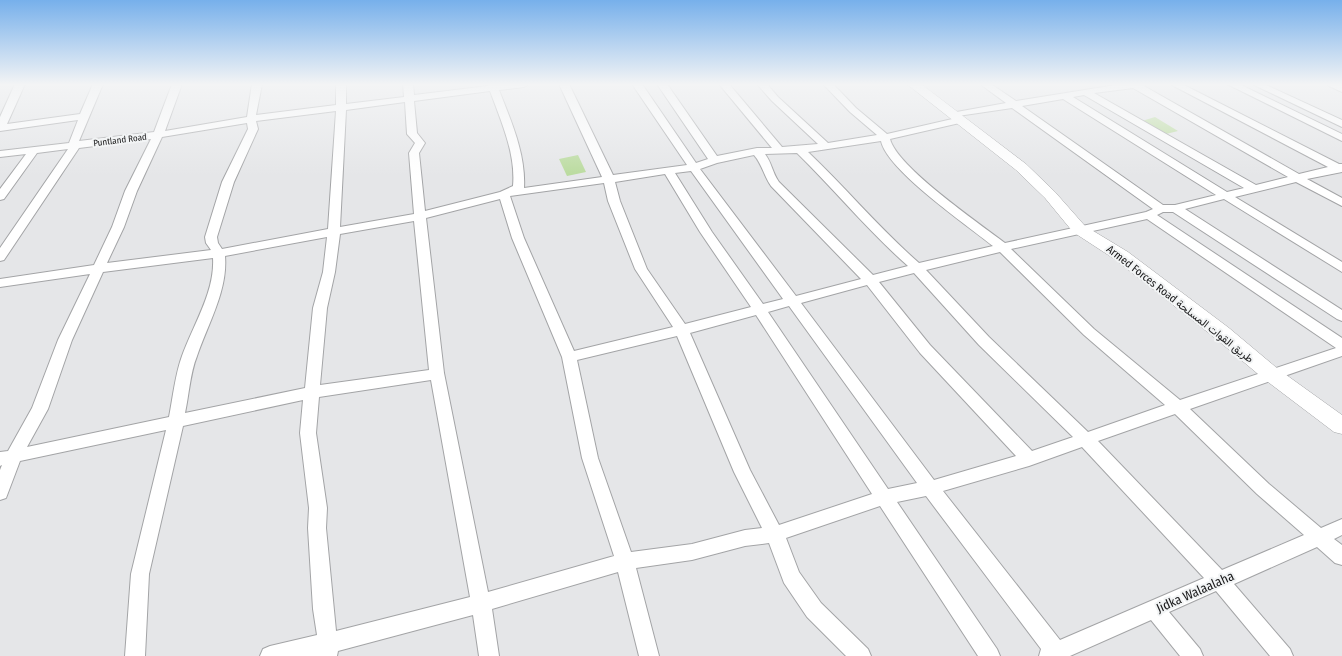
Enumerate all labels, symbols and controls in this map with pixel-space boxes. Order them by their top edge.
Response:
street label: Puntland Road [93,132,148,148]
street label: Armed Forces Road طريق القوات المسلحة [1104,243,1256,365]
street label: Jidka Walaalaha [1154,568,1236,616]

